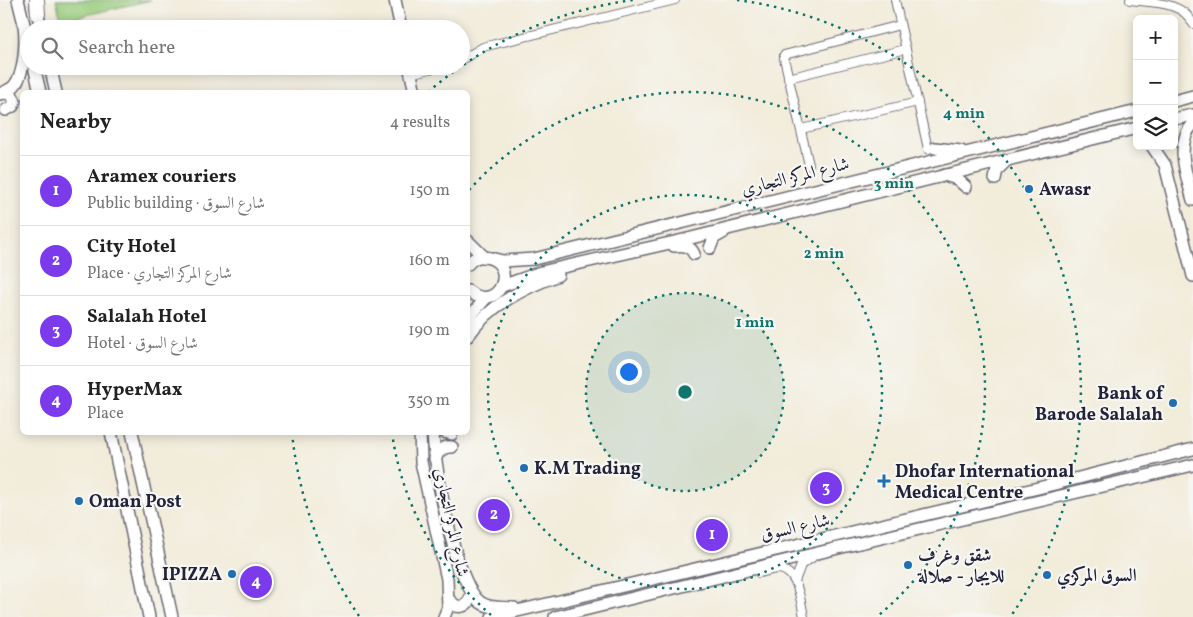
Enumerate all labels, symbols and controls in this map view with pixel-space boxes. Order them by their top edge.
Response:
map controls [1133,15,1178,150]
button: + [1133,15,1178,60]
search box [20,20,470,75]
icon: search [38,34,66,62]
text: Search here [78,35,175,61]
button: − [1133,60,1178,105]
text: 4 min [943,104,985,125]
button: layers [1133,105,1178,150]
text: Nearby [40,108,111,137]
text: 4 results [390,112,450,134]
street label: شارع المركز التجاري [739,152,852,204]
text: Aramex couriers [87,164,236,190]
text: 3 min [874,174,914,195]
place label: Awasr [1039,178,1092,203]
text: 1 [53,180,59,202]
text: 150 m [409,180,450,202]
marker: Awasr [1023,183,1035,195]
text: Public building · شارع السوق [87,193,265,215]
text: City Hotel [87,234,176,260]
text: 2 min [804,244,844,265]
text: 2 [52,250,60,272]
text: 160 m [409,250,450,272]
text: Place · شارع المركز التجاري [87,263,232,285]
text: Salalah Hotel [87,304,207,330]
text: 1 min [736,313,774,334]
text: 3 [52,320,60,342]
text: 190 m [408,320,450,342]
text: Hotel · شارع السوق [87,333,198,355]
your location [616,359,642,385]
text: HyperMax [87,377,183,403]
place label: Bank of Barode Salalah [1035,382,1165,428]
centre of rings [676,383,694,401]
text: 4 [51,390,61,412]
text: 350 m [407,390,450,412]
marker: Bank of Barode Salalah [1167,397,1179,409]
text: Place [87,403,124,425]
place label: K.M Trading [534,457,641,482]
place label: Dhofar International Medical Centre [895,460,1074,506]
marker: K.M Trading [518,462,530,474]
street label: شارع المركز التجاري [426,465,474,579]
pin: 3 [810,469,842,507]
marker: Dhofar International Medical Centre [877,474,891,488]
place label: Oman Post [89,490,182,515]
marker: Oman Post [73,495,85,507]
pin: 2 [478,496,510,534]
street label: شارع السوق [758,508,833,550]
pin: 1 [696,516,728,554]
place label: شقق وغرف للايجار - صلالة [917,544,1005,590]
marker: شقق وغرف للايجار - صلالة [902,559,914,571]
place label: IPIZZA [162,563,222,588]
pin: 4 [240,563,272,601]
place label: السوق المركزي [1057,564,1137,590]
marker: IPIZZA [226,568,238,580]
marker: السوق المركزي [1041,569,1053,581]

